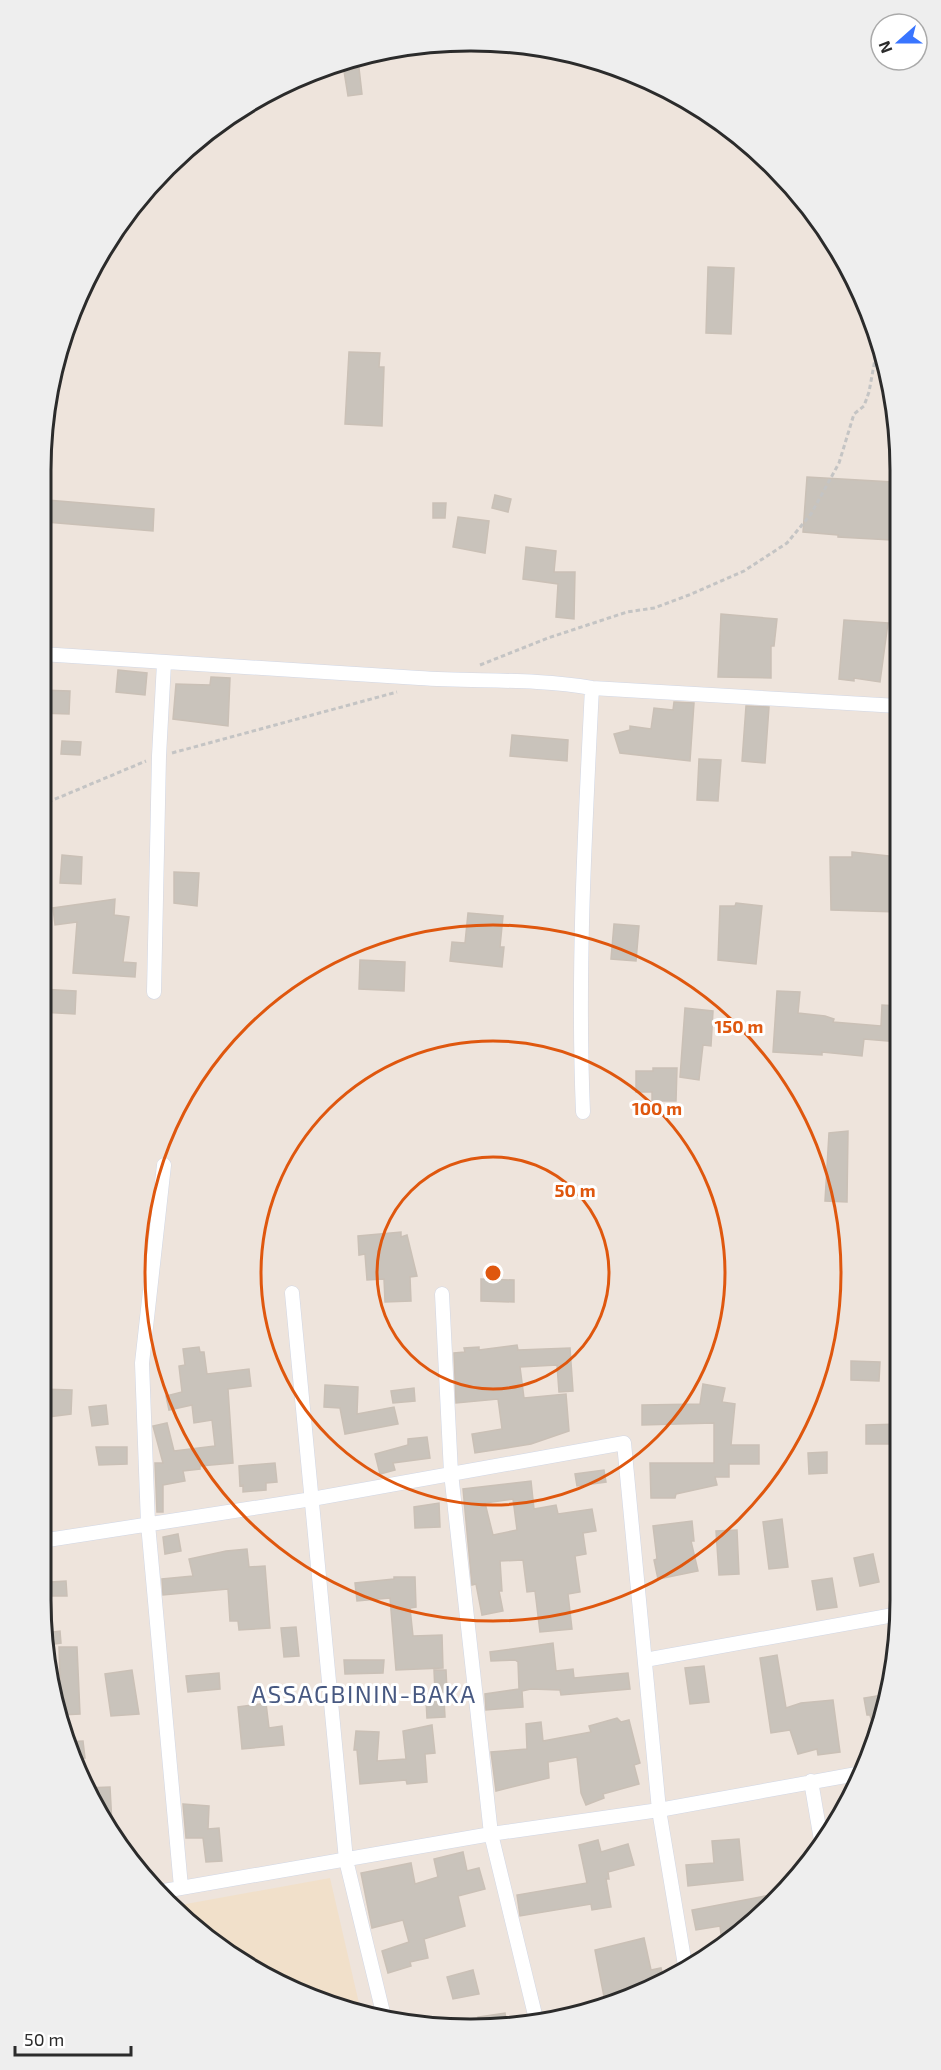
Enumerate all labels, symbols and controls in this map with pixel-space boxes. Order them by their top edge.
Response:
north arrow [869,12,929,72]
text: N [874,39,895,56]
text: 150 m [715,1015,763,1037]
text: 100 m [632,1097,682,1119]
text: 50 m [554,1179,596,1201]
centre of rings [483,1263,503,1283]
district label: ASSAGBININ-BAKA [251,1679,477,1708]
scale bar [15,2019,130,2057]
text: 50 m [24,2028,64,2050]

